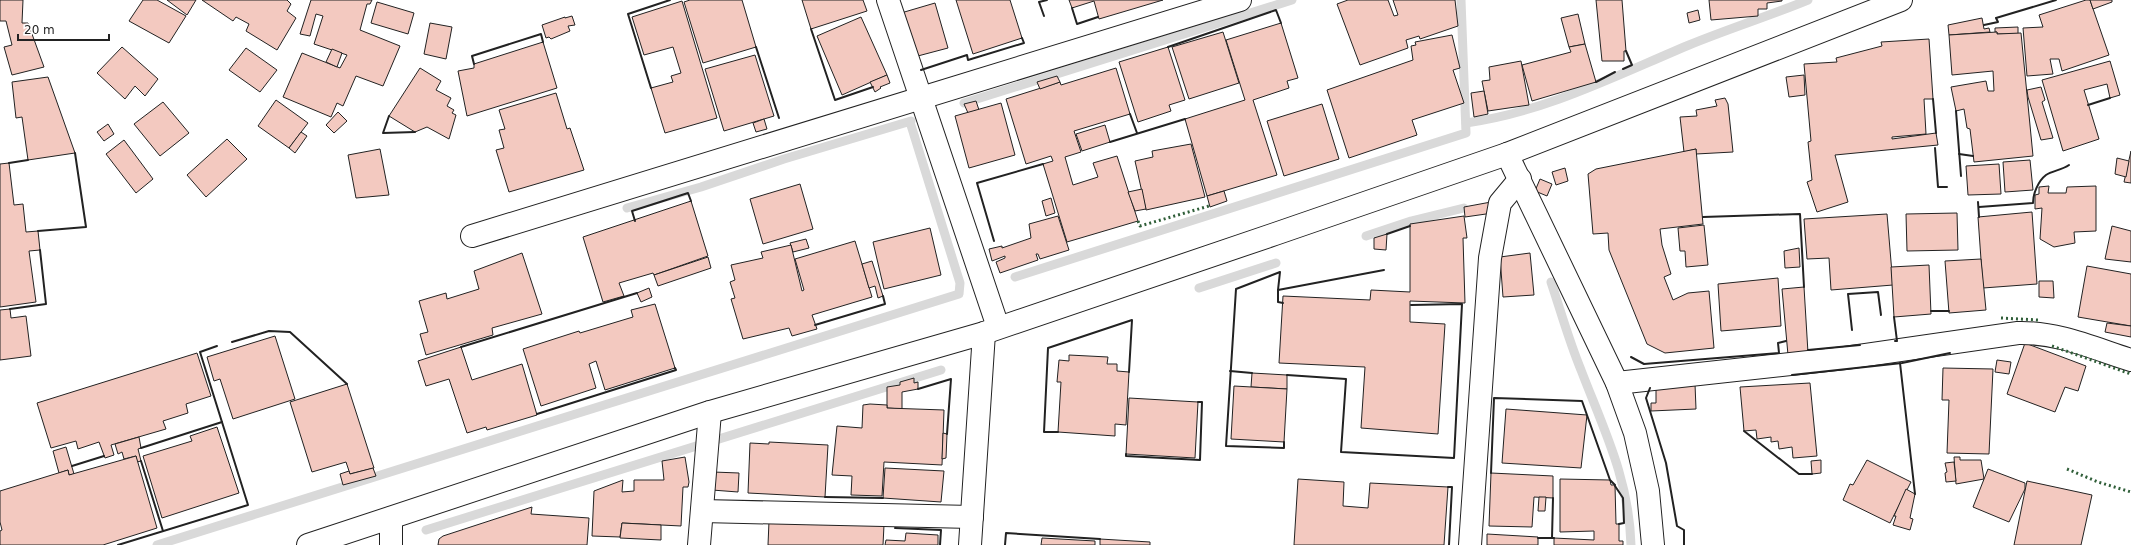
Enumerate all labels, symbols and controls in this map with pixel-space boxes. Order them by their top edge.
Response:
scale bar [18,16,109,42]
text: 20 m [24,23,55,37]

